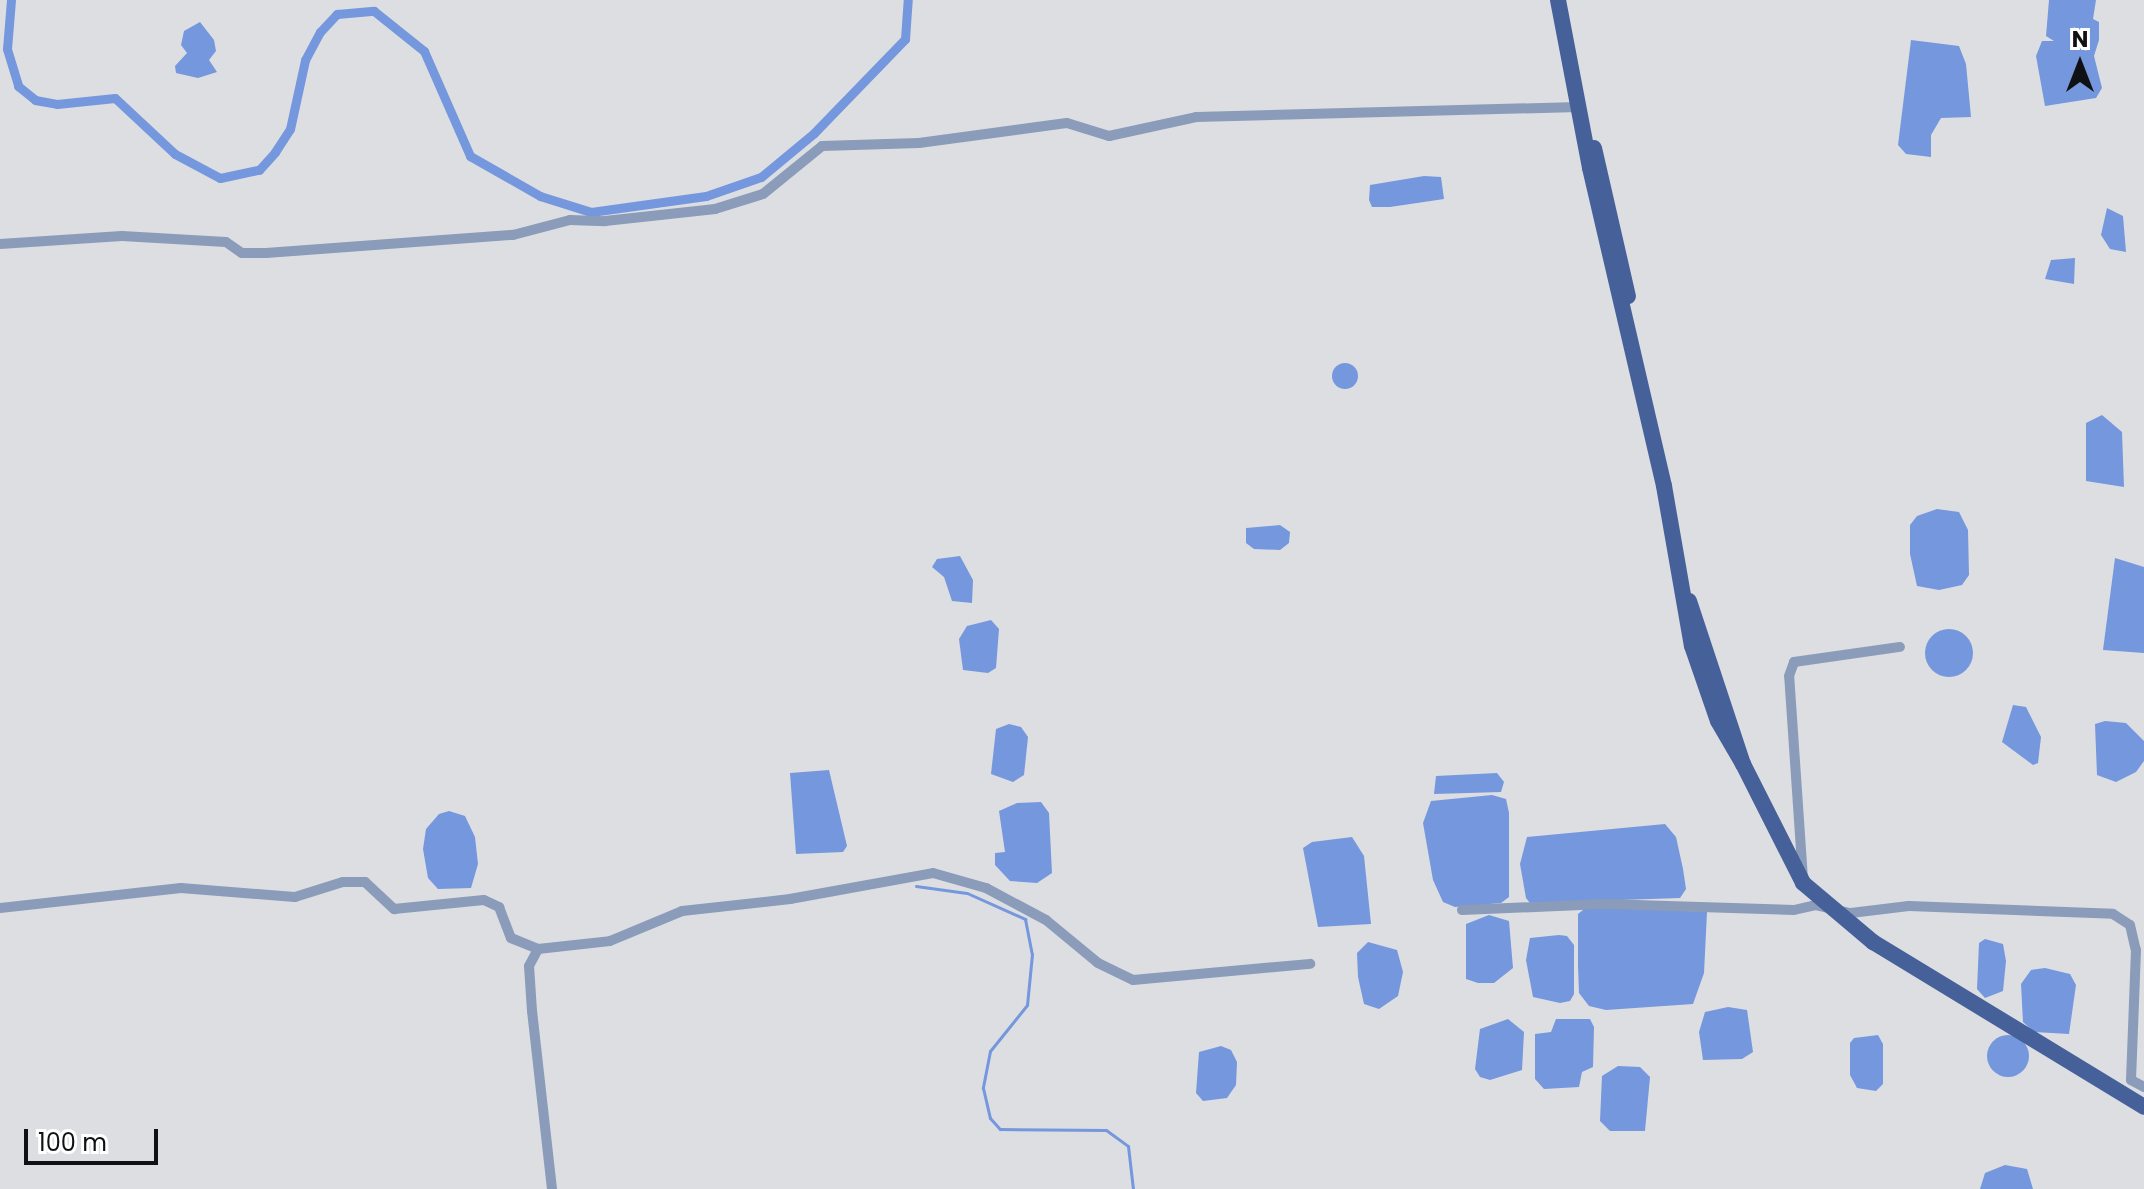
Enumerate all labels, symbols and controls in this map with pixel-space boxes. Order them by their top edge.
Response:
north arrow [2040,24,2120,104]
text: N [2072,24,2088,55]
scale bar [28,1113,162,1163]
text: 100 m [38,1126,107,1159]

